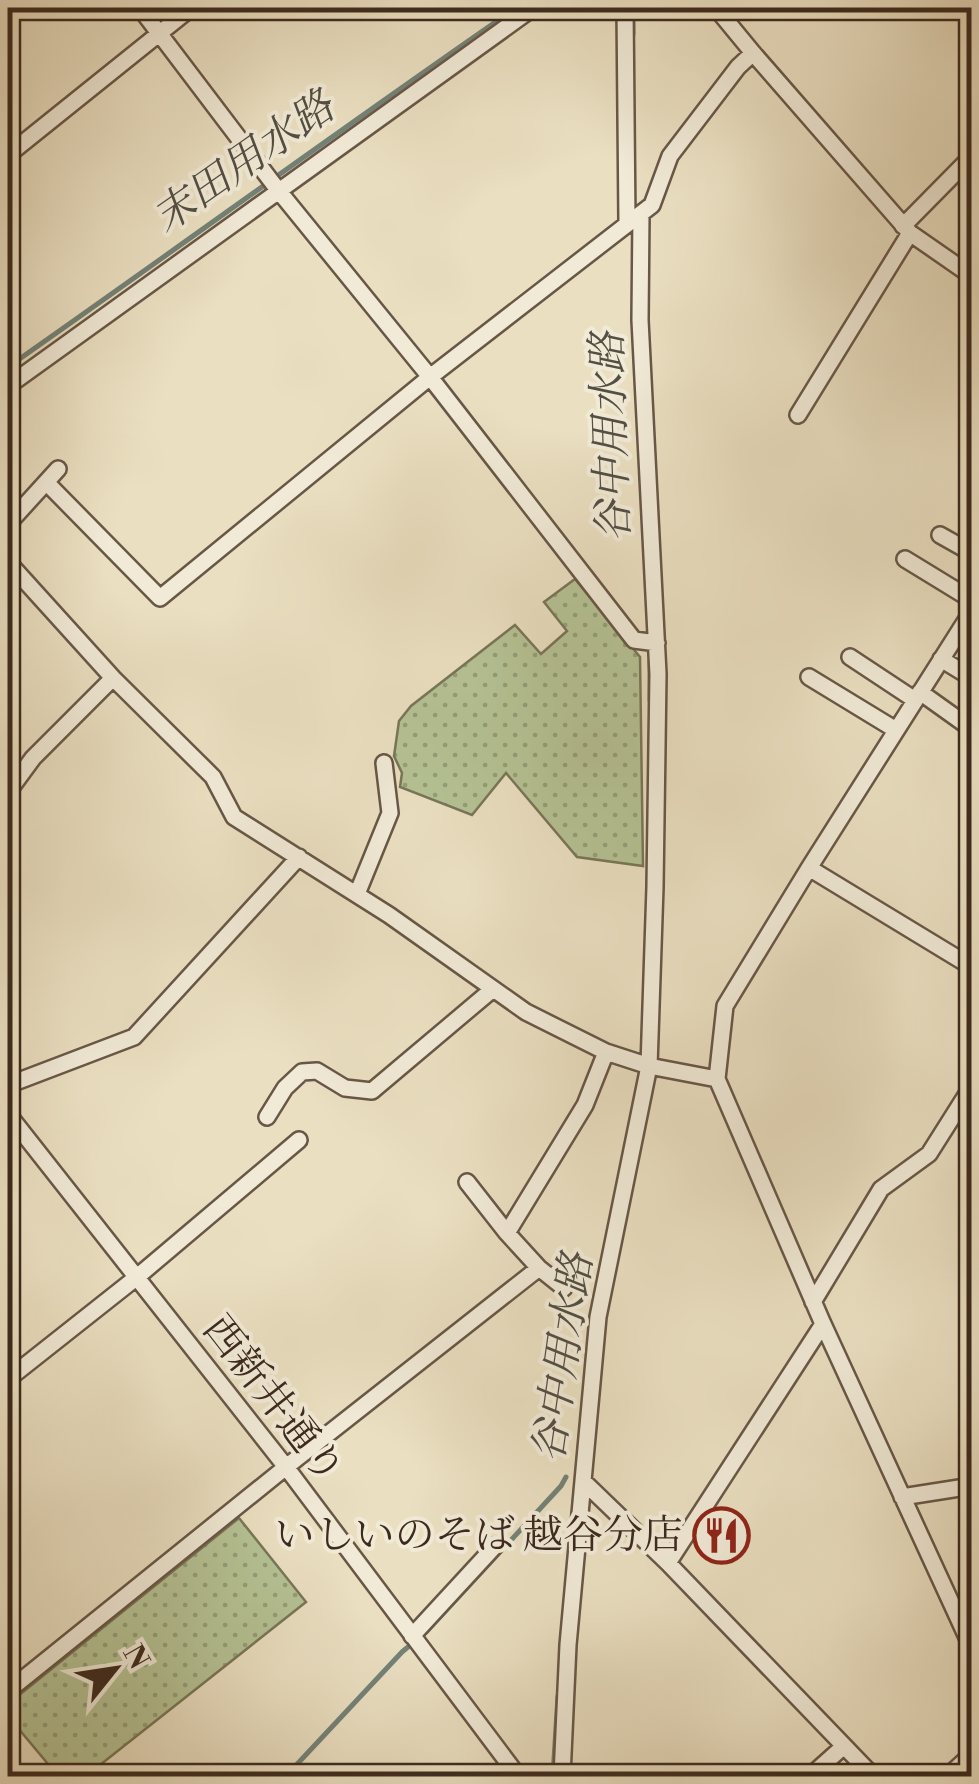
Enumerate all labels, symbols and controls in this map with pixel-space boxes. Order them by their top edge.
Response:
water label: 末田用水路 [143,79,348,245]
water label: 谷中用水路 [582,328,642,543]
water label: 谷中用水路 [523,1247,605,1466]
street label: 西新井通り [192,1306,354,1494]
restaurant icon: いしいのそば 越谷分店 [692,1506,752,1566]
place label: いしいのそば 越谷分店 [275,1511,683,1561]
north arrow [65,1619,165,1719]
text: N [115,1639,156,1676]

